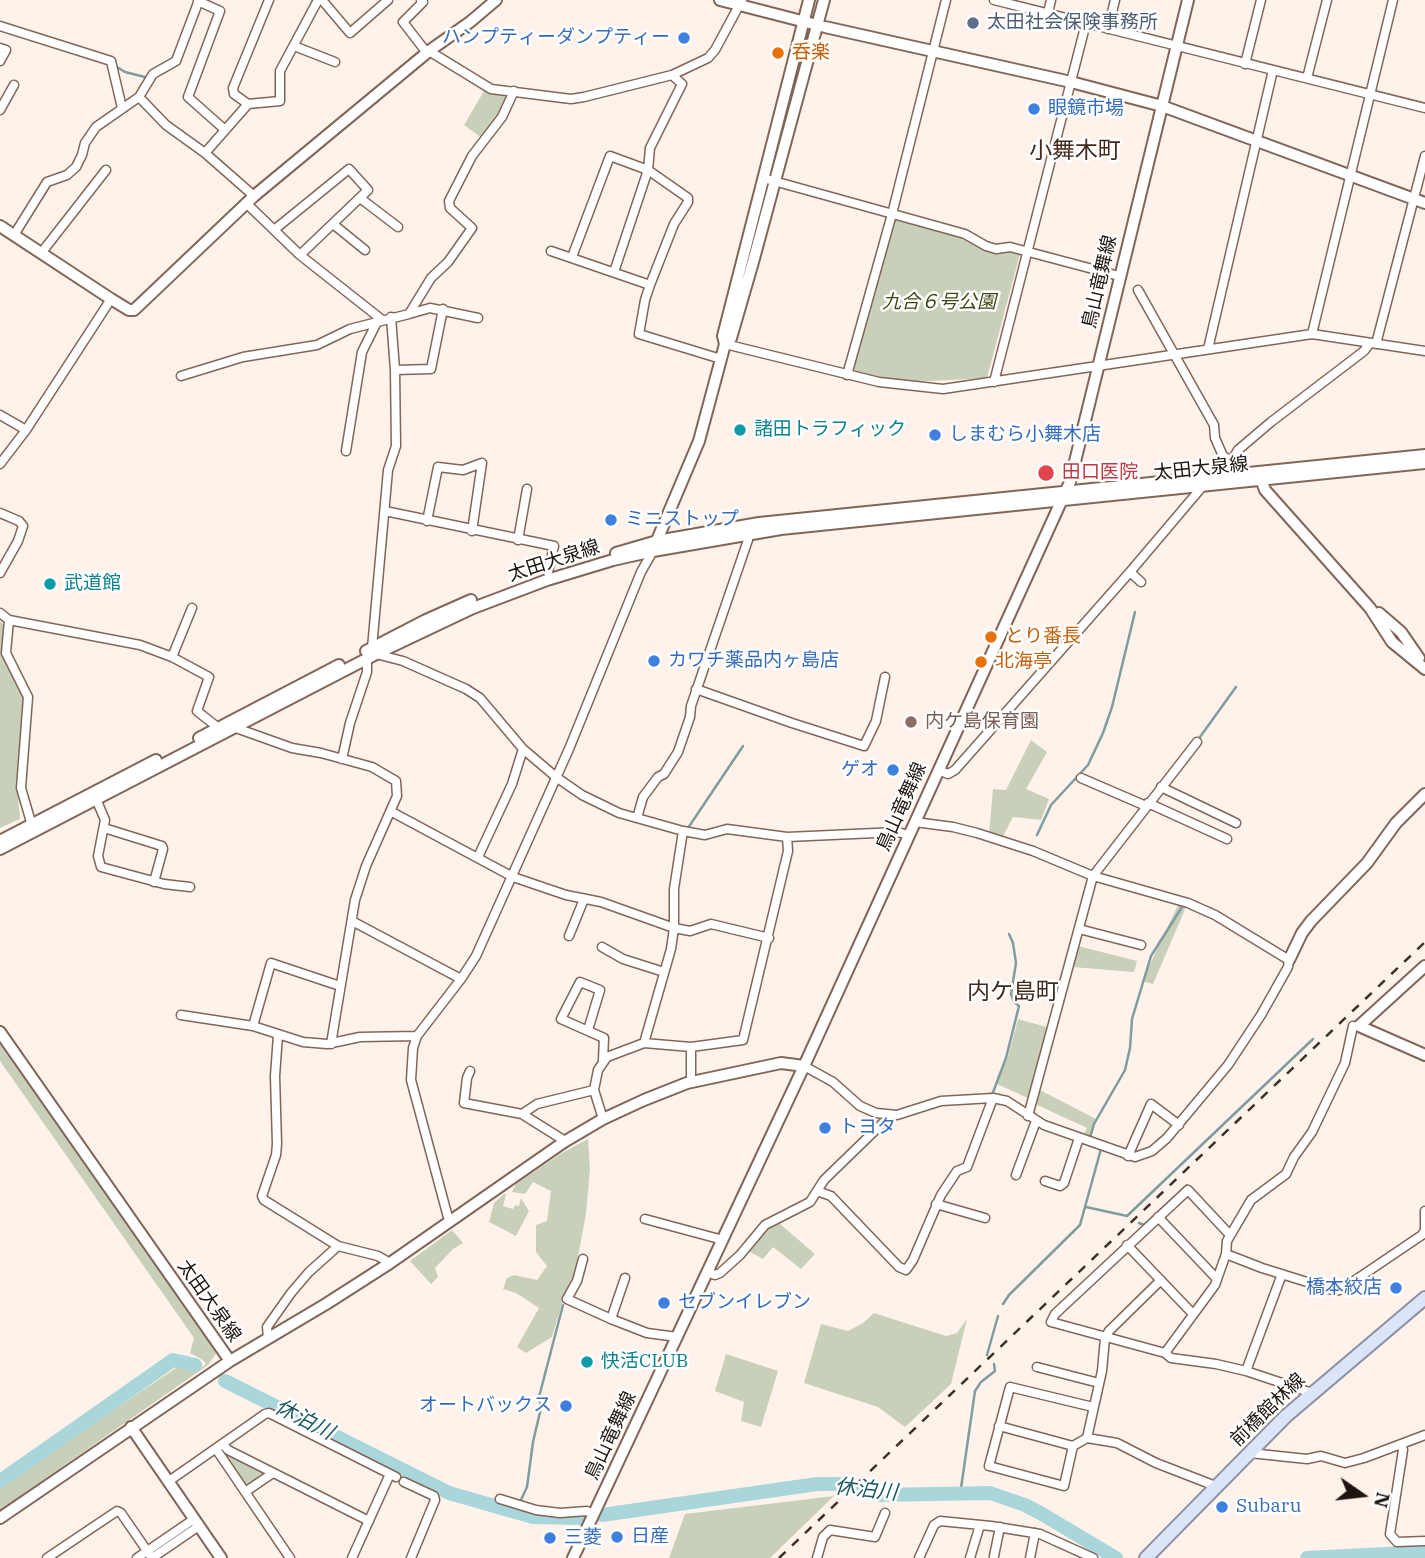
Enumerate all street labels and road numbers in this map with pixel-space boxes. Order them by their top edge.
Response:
street label: 鳥山竜舞線 [1078,233,1122,331]
street label: 太田大泉線 [1153,453,1249,485]
street label: 太田大泉線 [505,535,603,587]
street label: 鳥山竜舞線 [872,759,932,855]
street label: 太田大泉線 [172,1256,246,1346]
street label: 前橋館林線 [1226,1369,1310,1451]
street label: 鳥山竜舞線 [581,1388,641,1484]

